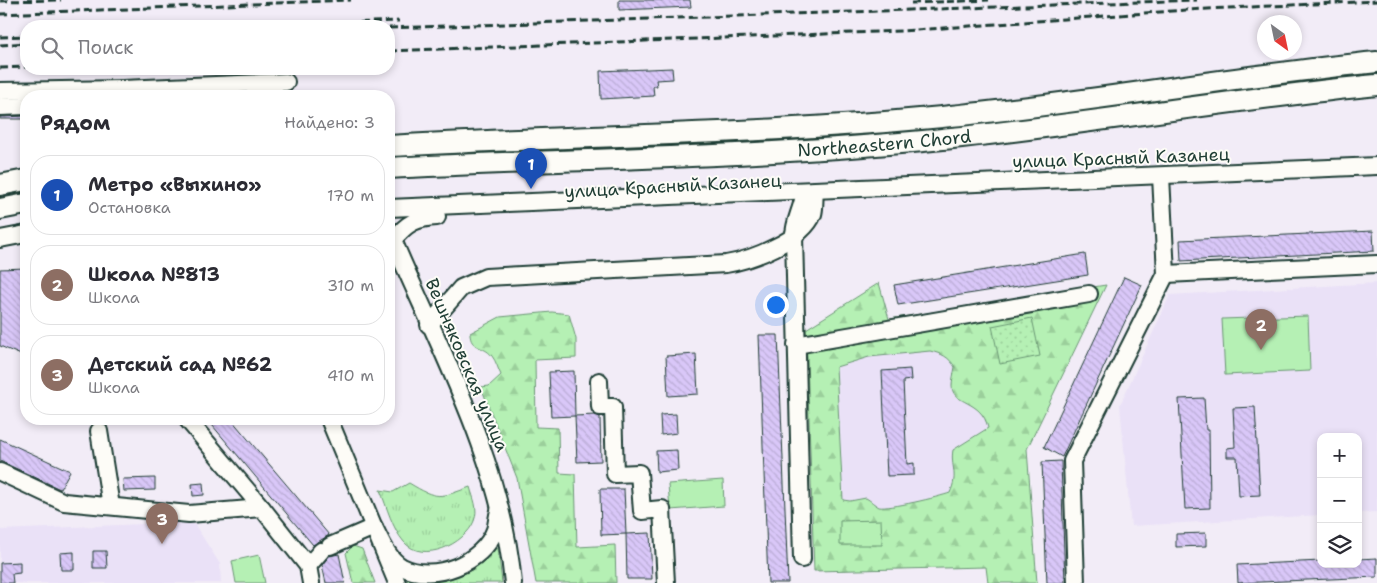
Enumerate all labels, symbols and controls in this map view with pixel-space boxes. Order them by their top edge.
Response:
north arrow [1257,15,1302,60]
search box [20,20,395,75]
icon: search [38,34,66,62]
text: Поиск [78,35,133,60]
text: Рядом [40,109,110,137]
text: Найдено: 3 [284,112,375,133]
street label: Northeastern Chord [797,124,973,163]
street label: улица Красный Казанец [1012,142,1230,174]
pin: 1 [515,148,547,189]
street label: улица Красный Казанец [564,168,782,204]
text: Метро «Выхино» [88,172,261,197]
text: 1 [53,185,61,206]
text: 170 m [327,185,374,206]
text: Остановка [88,197,171,218]
text: Школа №813 [88,262,220,287]
text: 2 [51,275,63,296]
text: 310 m [327,275,374,296]
street label: Вешняковская улица [420,275,514,455]
text: Школа [88,287,140,308]
your location [763,292,789,318]
pin: 2 [1245,309,1277,350]
text: Детский сад №62 [88,352,272,377]
text: 3 [51,365,63,386]
text: 410 m [327,365,374,386]
text: Школа [88,377,140,398]
map controls [1317,433,1362,568]
button: + [1317,433,1362,478]
button: − [1317,478,1362,523]
pin: 3 [146,503,178,544]
button: layers [1317,523,1362,568]

